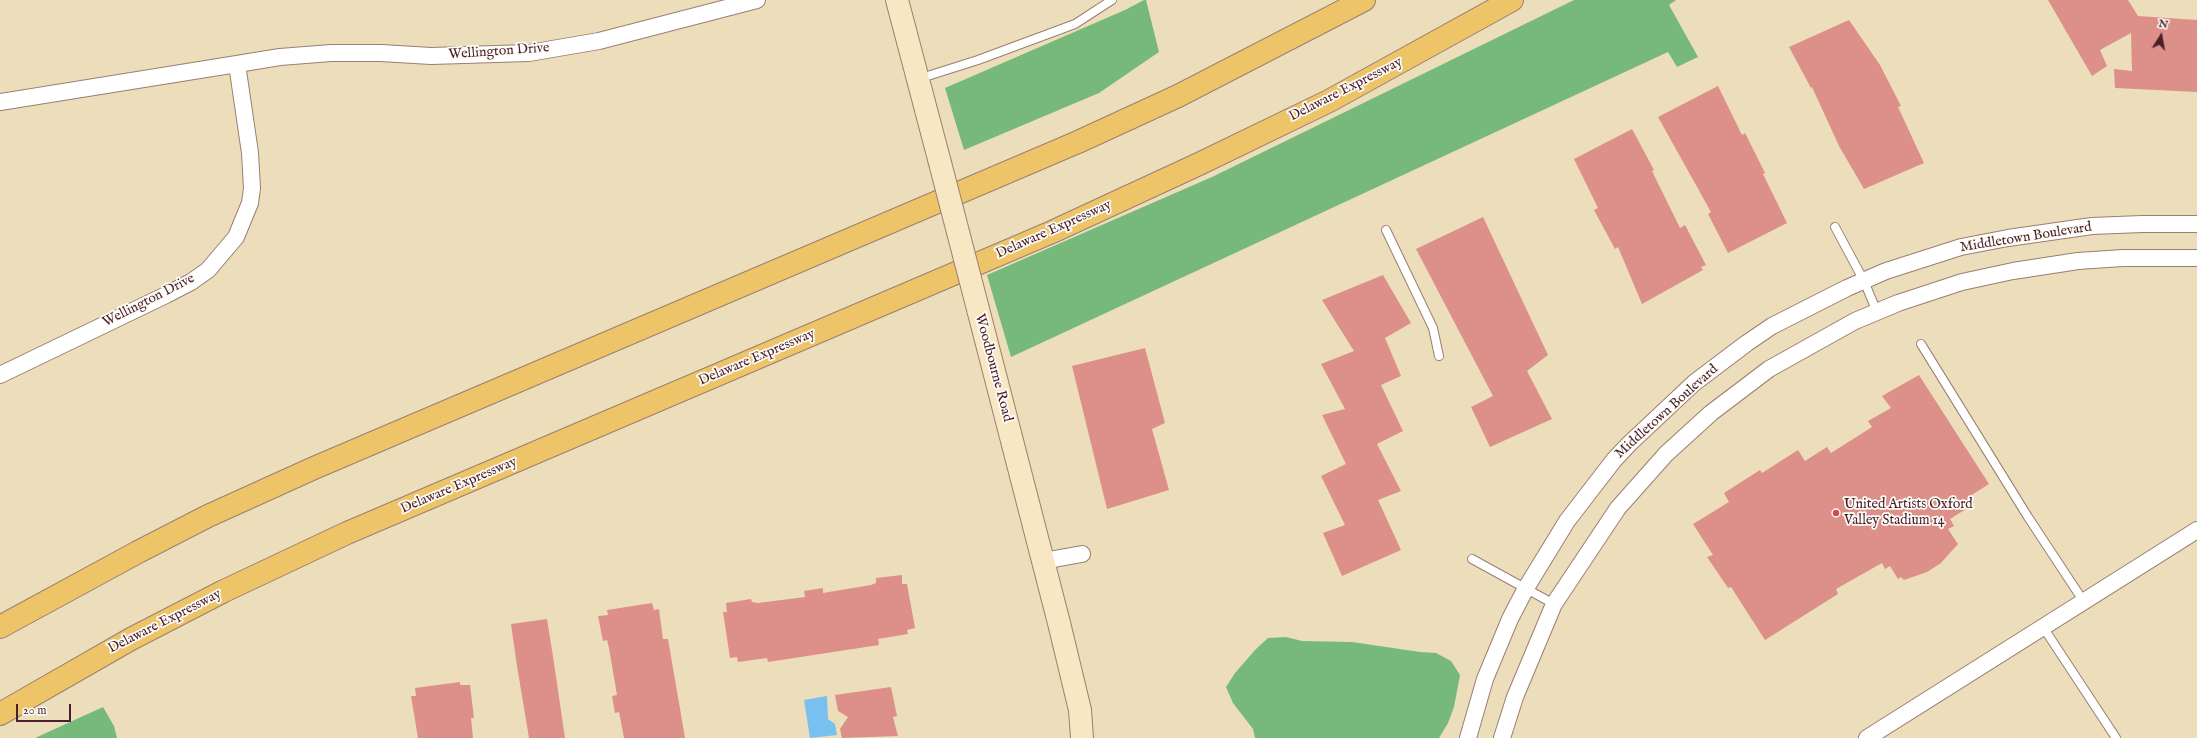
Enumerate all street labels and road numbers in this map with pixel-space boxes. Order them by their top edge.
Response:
street label: Wellington Drive [448,40,550,64]
street label: Delaware Expressway [1287,54,1405,126]
street label: Delaware Expressway [994,197,1114,263]
street label: Middletown Boulevard [1959,219,2093,257]
street label: Wellington Drive [100,271,198,331]
street label: Woodbourne Road [971,312,1015,424]
street label: Delaware Expressway [696,326,818,390]
street label: Middletown Boulevard [1612,361,1722,463]
street label: Delaware Expressway [398,454,520,518]
street label: Delaware Expressway [106,586,224,658]

